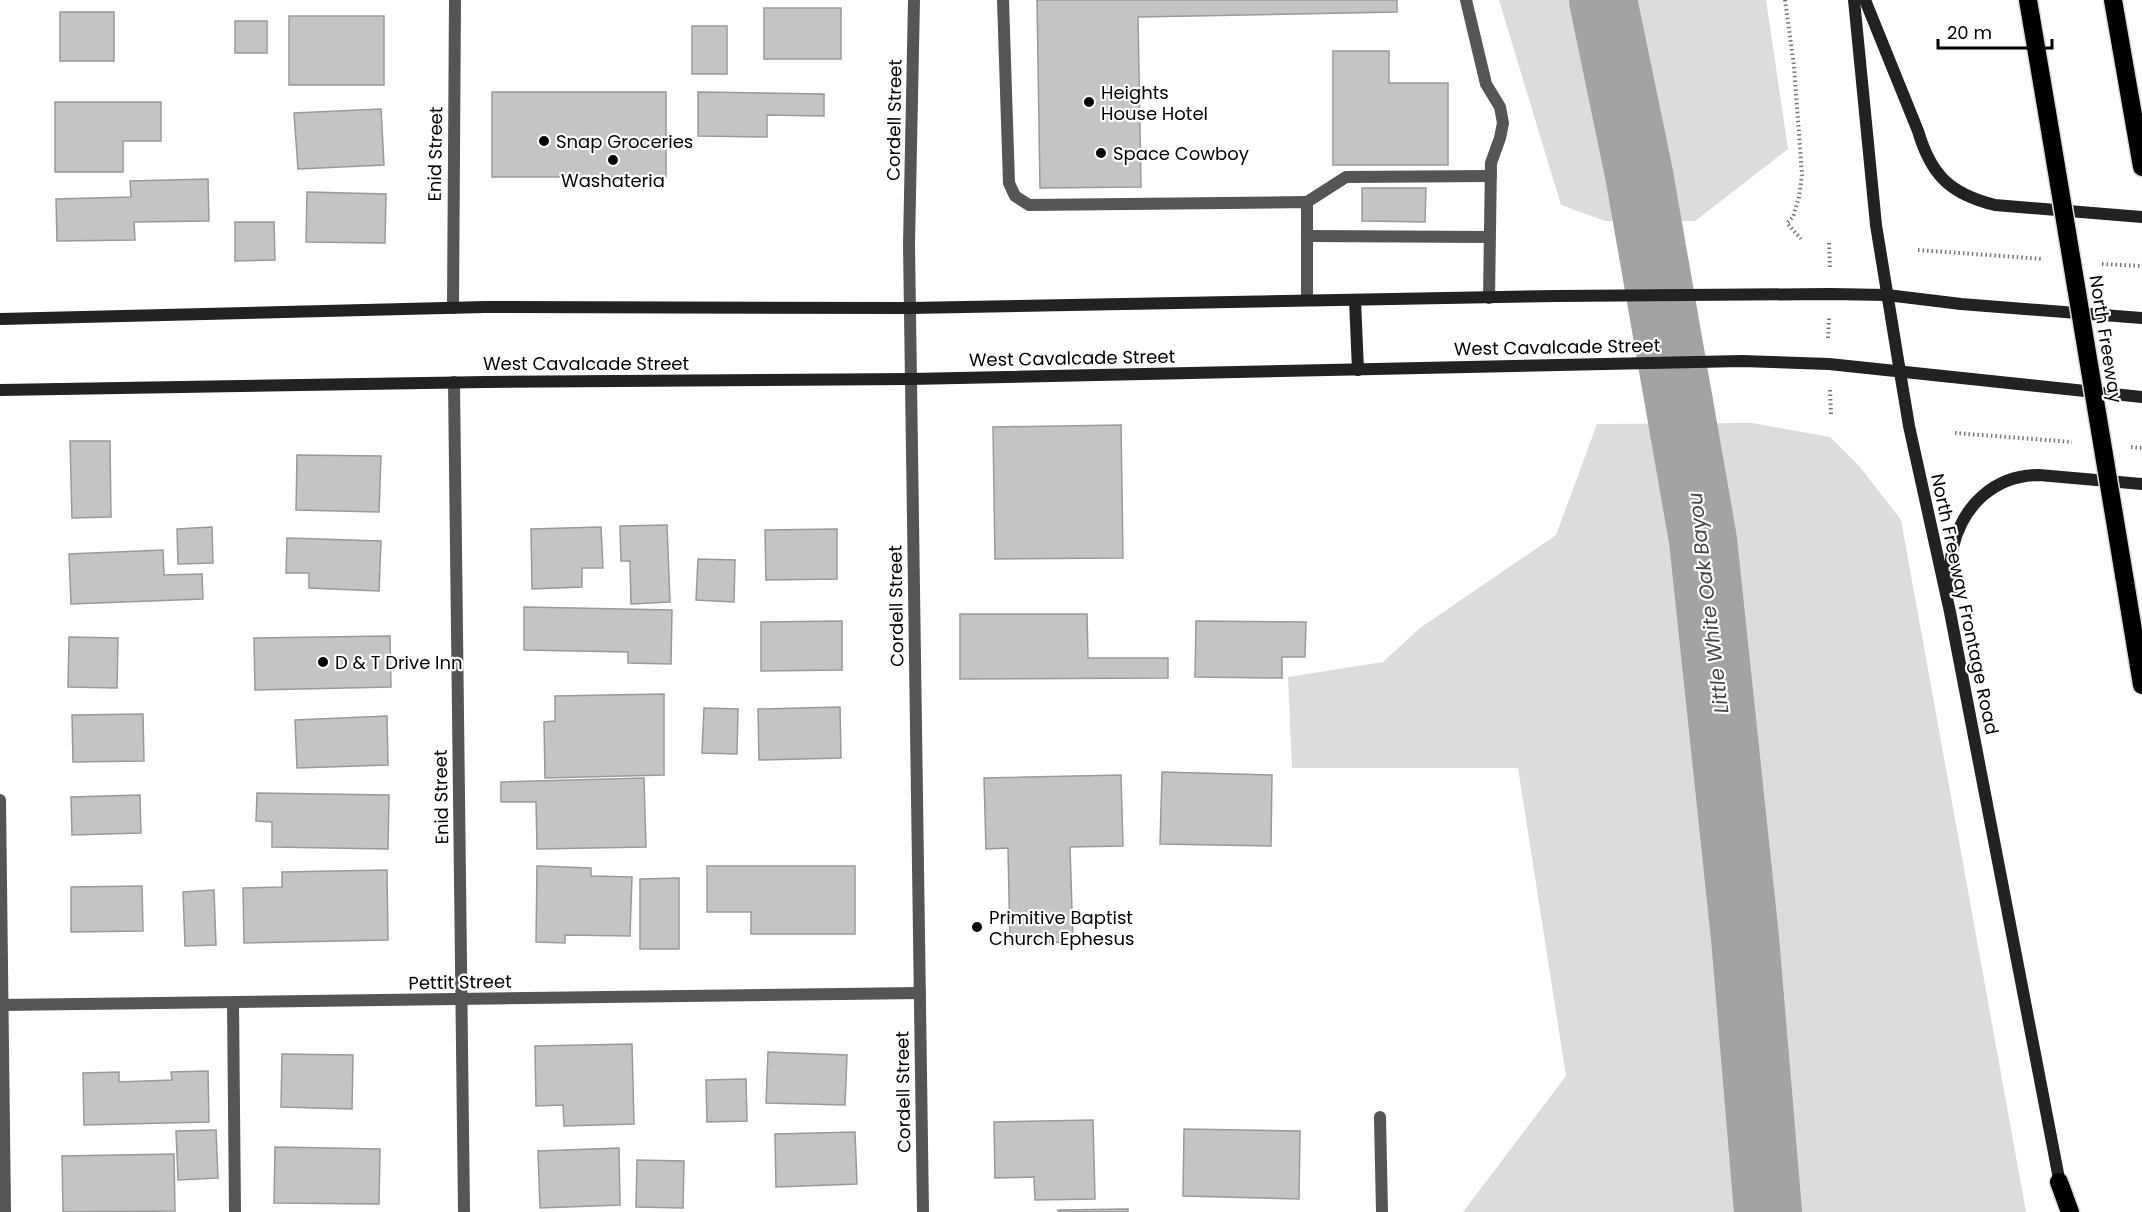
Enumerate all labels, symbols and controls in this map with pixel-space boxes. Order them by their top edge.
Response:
scale bar [1938,12,2052,50]
text: 20 m [1947,20,1992,45]
street label: Cordell Street [880,59,908,181]
place label: Heights House Hotel [1101,80,1208,126]
marker: Heights House Hotel [1082,95,1096,109]
street label: Enid Street [422,106,448,202]
place label: Snap Groceries [556,129,693,154]
marker: Snap Groceries [537,134,551,148]
place label: Space Cowboy [1113,141,1249,166]
marker: Space Cowboy [1094,146,1108,160]
marker: Washateria [606,153,620,167]
place label: Washateria [561,168,665,193]
street label: North Freeway [2084,273,2128,405]
street label: West Cavalcade Street [1454,333,1660,361]
street label: West Cavalcade Street [969,344,1175,372]
street label: West Cavalcade Street [483,351,689,376]
street label: North Freeway Frontage Road [1925,471,2005,737]
water label: Little White Oak Bayou [1681,491,1735,715]
street label: Cordell Street [882,545,910,667]
place label: D & T Drive Inn [335,650,463,675]
marker: D & T Drive Inn [316,655,330,669]
street label: Enid Street [428,749,454,845]
place label: Primitive Baptist Church Ephesus [989,905,1134,951]
marker: Primitive Baptist Church Ephesus [970,920,984,934]
street label: Pettit Street [408,969,512,995]
street label: Cordell Street [889,1031,917,1153]

